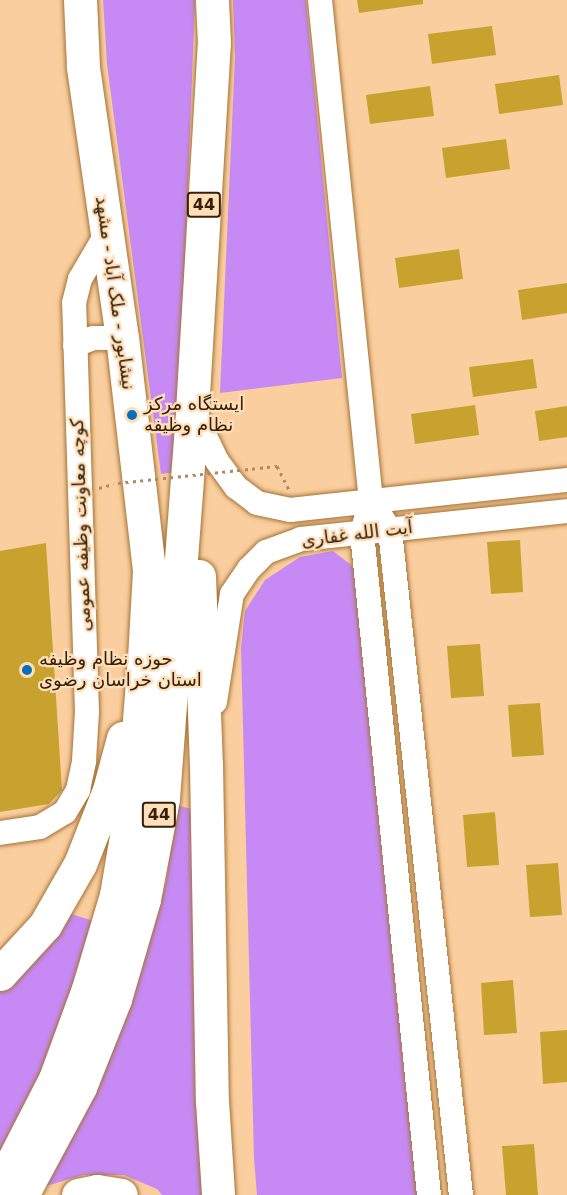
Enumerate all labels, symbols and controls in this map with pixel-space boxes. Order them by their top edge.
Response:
road number: 44 [186,192,222,218]
street label: نیشابور - ملک آباد - مشهد [91,195,139,391]
place label: ایستگاه مرکز نظام وظیفه [144,394,244,436]
marker: ایستگاه مرکز نظام وظیفه [125,408,139,422]
street label: کوچه معاونت وظیفه عمومی [66,418,96,632]
street label: آیت الله غفاری [300,516,414,552]
place label: حوزه نظام وظیفه استان خراسان رضوی [39,649,202,692]
marker: حوزه نظام وظیفه استان خراسان رضوی [20,663,34,677]
road number: 44 [141,802,177,828]

